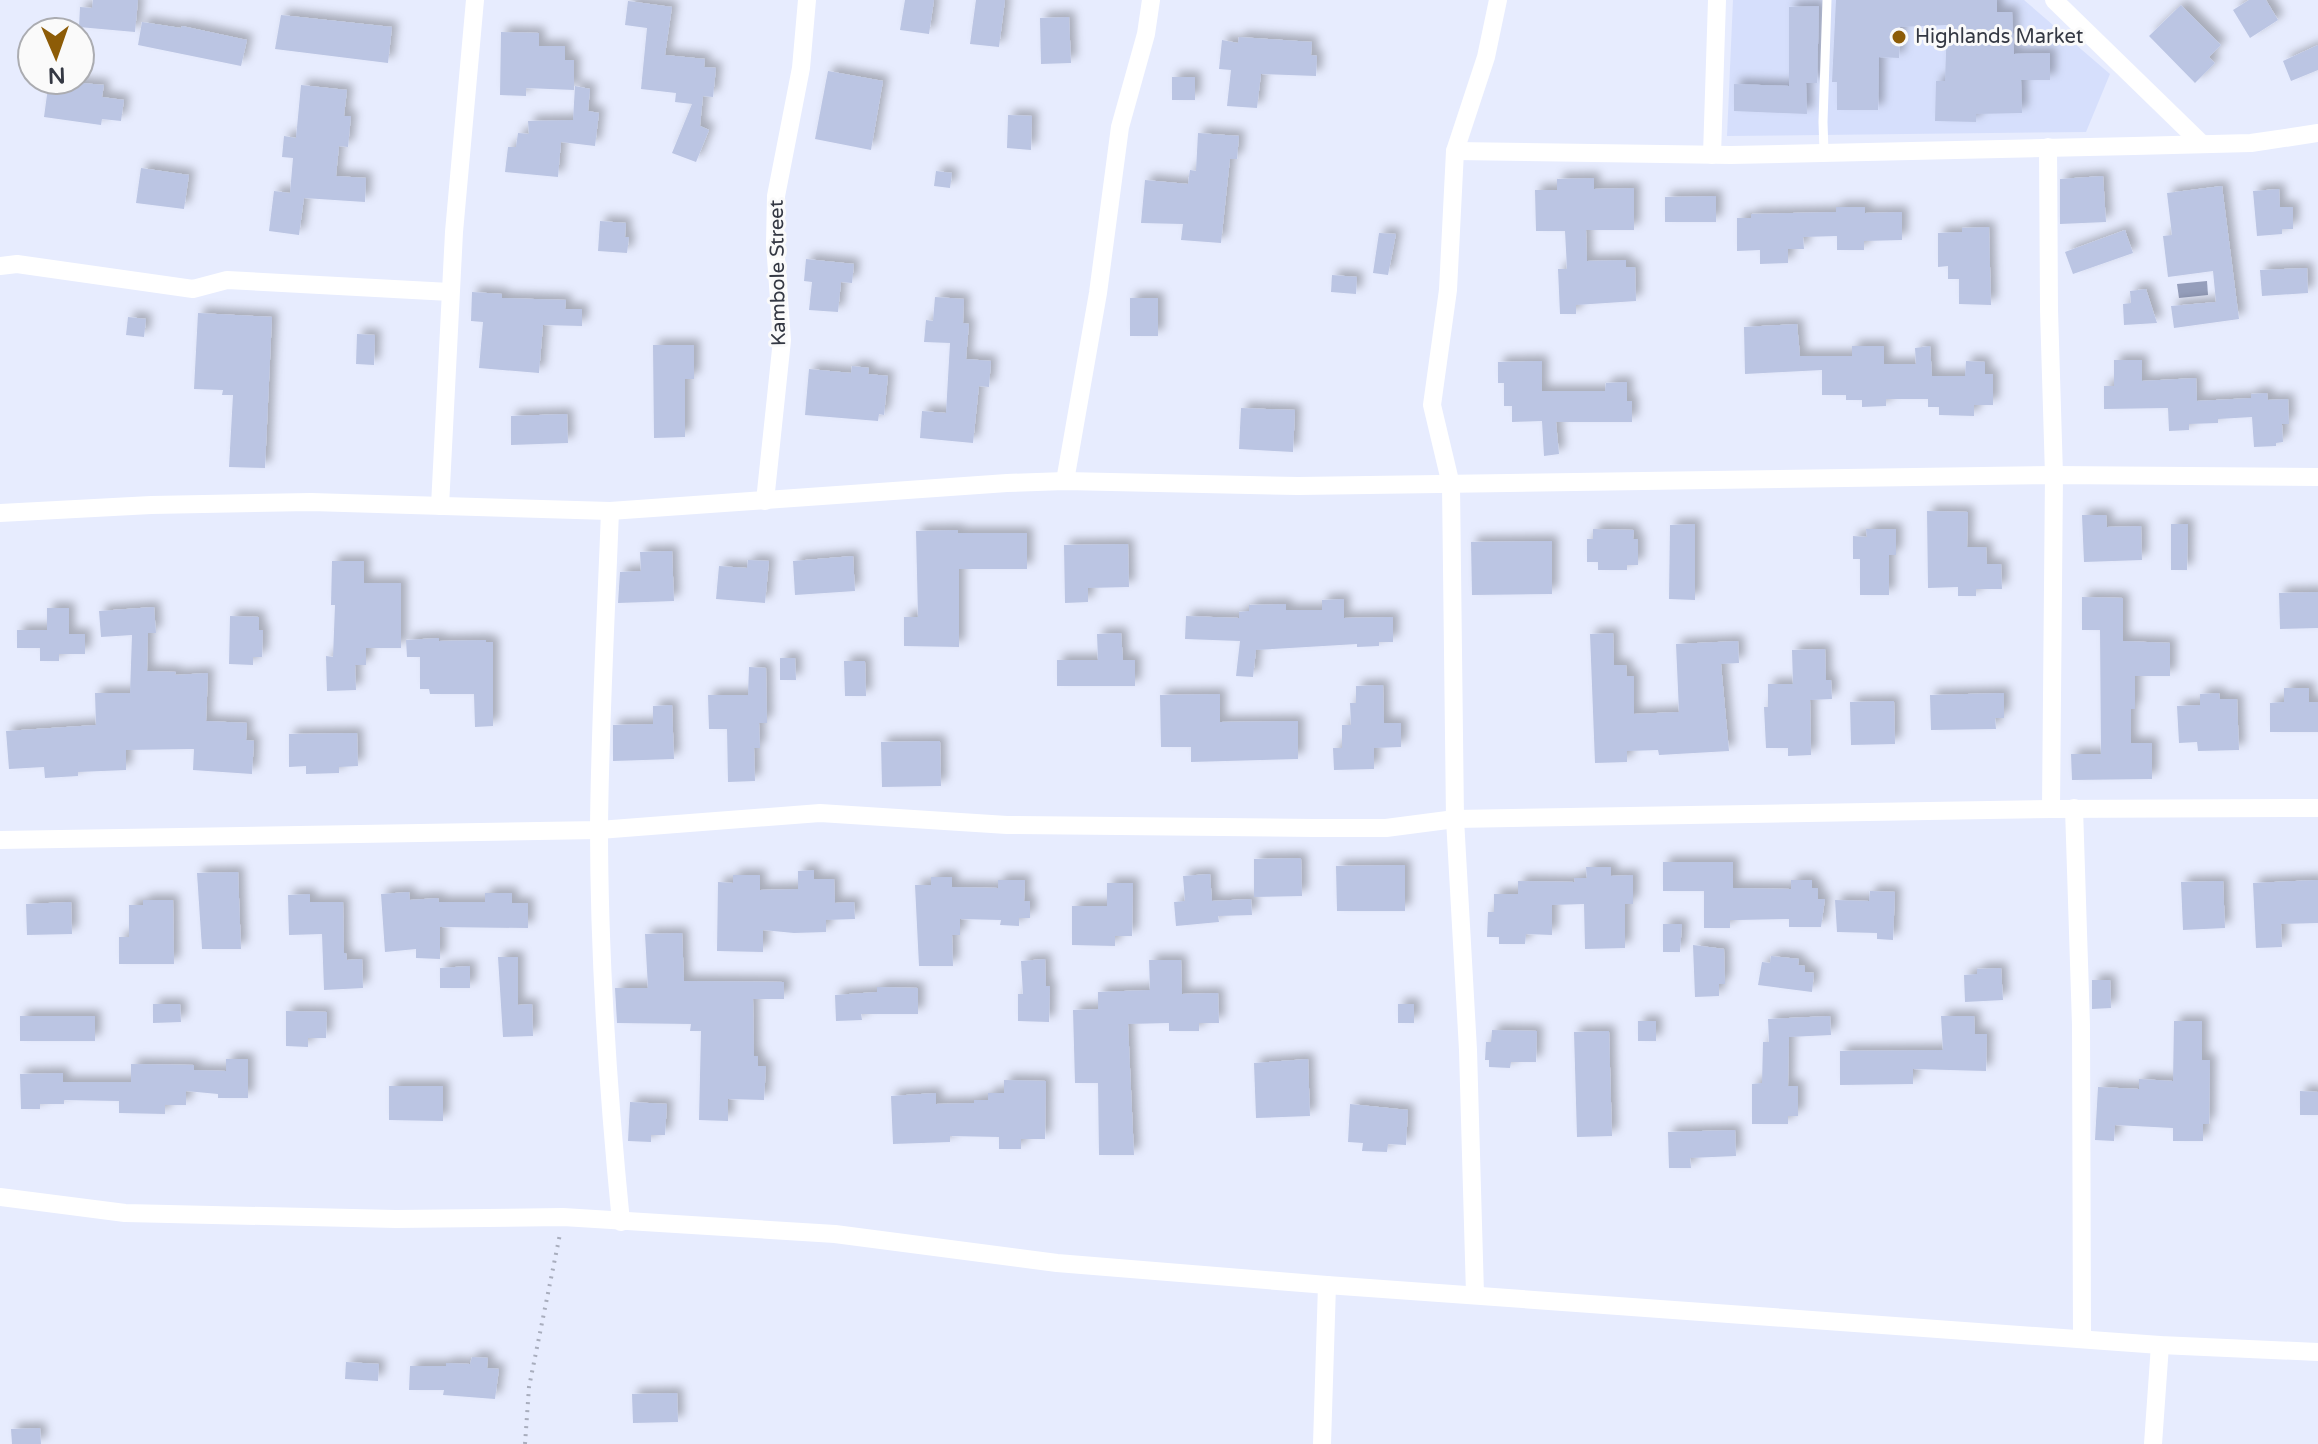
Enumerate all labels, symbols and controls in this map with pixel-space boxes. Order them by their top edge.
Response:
north arrow [16,16,96,96]
place label: Highlands Market [1915,25,2084,49]
marker: Highlands Market [1890,28,1908,46]
text: N [47,62,66,88]
street label: Kambole Street [765,199,791,346]

